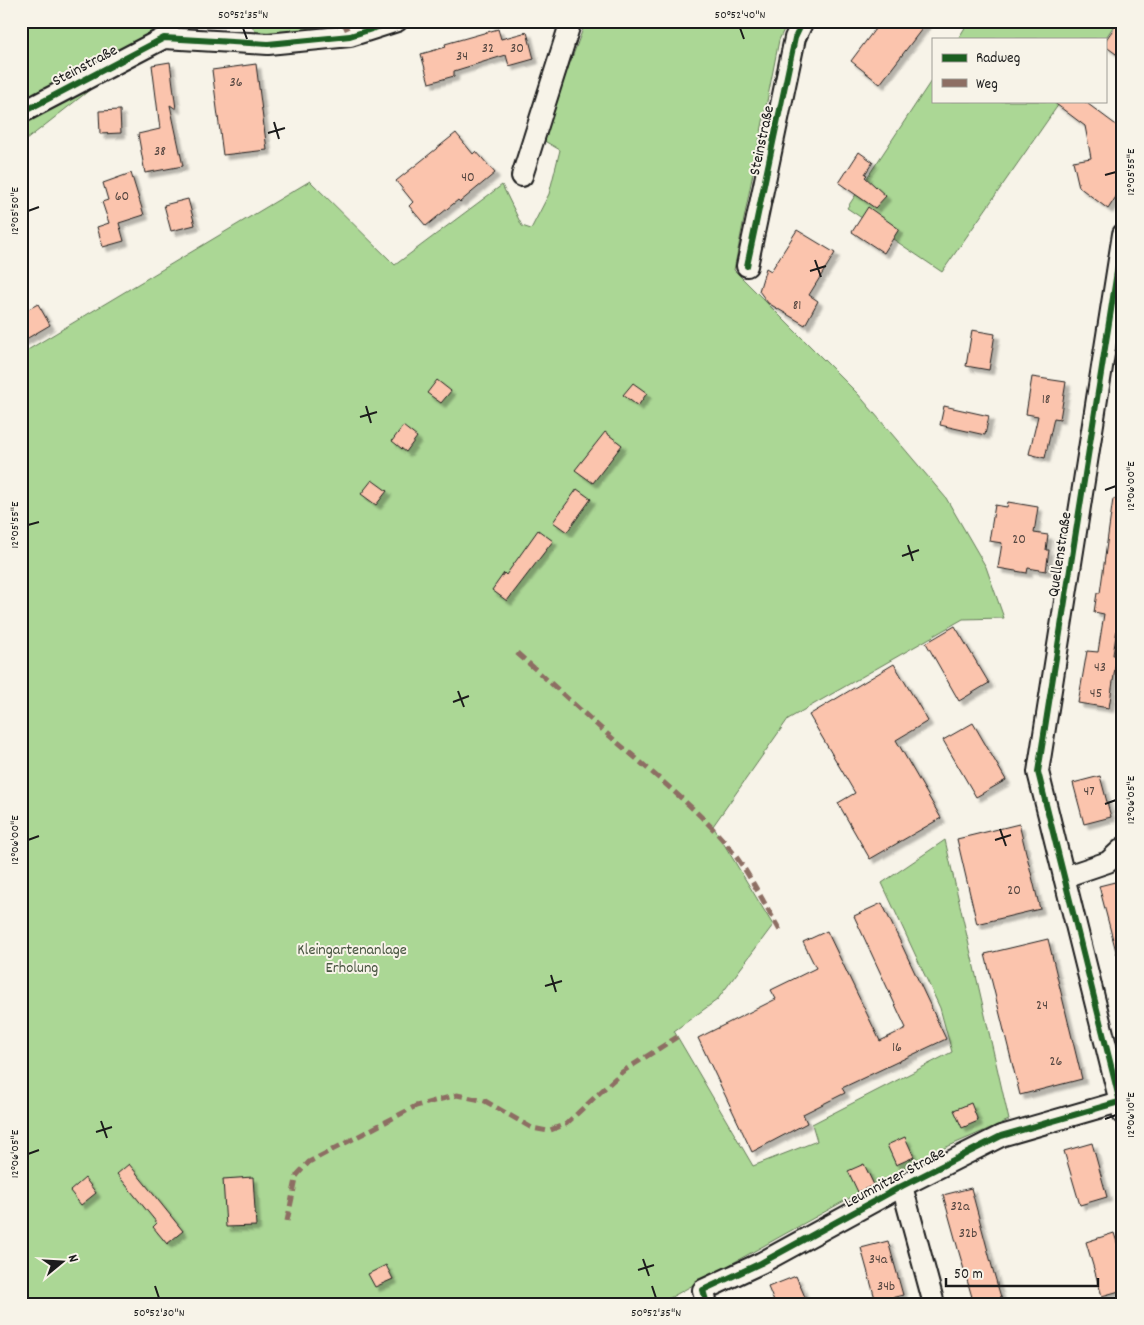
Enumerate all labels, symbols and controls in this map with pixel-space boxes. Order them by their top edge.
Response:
text: 50°52'35"N [218,7,268,24]
text: 50°52'40"N [715,7,765,24]
legend [932,38,1106,102]
street label: Steinstraße [48,39,122,93]
house number: 32 [482,39,494,59]
house number: 30 [510,39,524,59]
house number: 34 [456,47,468,67]
text: Radweg [976,48,1020,70]
house number: 36 [229,73,243,93]
text: Weg [976,74,998,96]
street label: Steinstraße [744,103,781,178]
house number: 38 [154,142,166,162]
text: 12°05'55"E [1123,148,1140,196]
house number: 40 [461,168,475,188]
text: 12°05'50"E [7,186,24,235]
house number: 60 [115,187,129,207]
house number: 81 [793,296,801,316]
house number: 18 [1042,390,1051,410]
text: 12°06'00"E [1123,461,1140,511]
text: 12°05'55"E [7,501,24,549]
street label: Quellenstraße [1042,510,1079,599]
house number: 20 [1012,530,1026,550]
house number: 43 [1094,658,1106,678]
house number: 45 [1090,684,1102,704]
text: 12°06'05"E [1123,775,1140,824]
house number: 47 [1083,782,1095,802]
text: 12°06'00"E [7,815,24,865]
house number: 20 [1007,881,1021,901]
park label: Kleingartenanlage Erholung [297,939,407,980]
house number: 24 [1036,996,1048,1016]
house number: 16 [892,1038,902,1058]
house number: 26 [1050,1052,1063,1072]
text: 12°06'10"E [1123,1092,1140,1138]
text: 12°06'05"E [7,1129,24,1178]
street label: Leumnitzer Straße [841,1142,950,1215]
house number: 32a [951,1197,970,1217]
house number: 32b [959,1224,977,1244]
north arrow [38,1238,88,1288]
house number: 34a [869,1250,888,1270]
text: N [62,1252,83,1265]
scale bar [946,1255,1099,1287]
text: 50 m [954,1264,983,1286]
house number: 34b [877,1277,895,1297]
text: 50°52'30"N [133,1305,185,1322]
text: 50°52'35"N [631,1305,681,1322]

